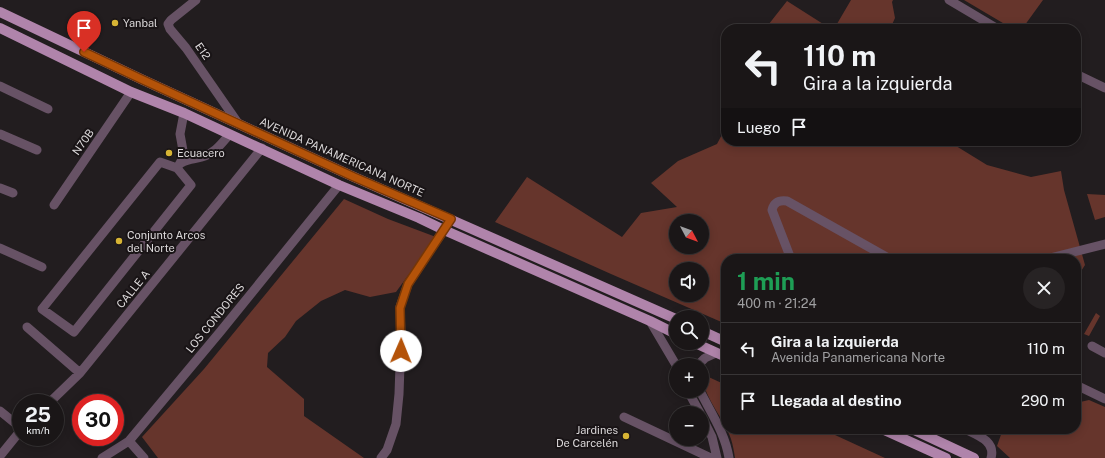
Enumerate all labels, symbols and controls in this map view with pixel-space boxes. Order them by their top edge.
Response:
pin [67,11,101,52]
icon: arrive [73,17,95,39]
place label: Yanbal [123,17,157,29]
marker: Yanbal [110,18,120,28]
text: 110 m [803,39,876,72]
street label: E12 [193,40,213,62]
icon: left [737,40,789,92]
text: Gira a la izquierda [803,73,952,94]
street label: AVENIDA PANAMERICANA NORTE [258,115,426,199]
icon: arrive [788,116,810,138]
text: Luego [737,119,780,136]
street label: N70B [70,127,96,157]
place label: Ecuacero [177,147,225,159]
marker: Ecuacero [164,148,174,158]
north arrow [669,214,709,254]
map controls [669,214,709,446]
place label: Conjunto Arcos del Norte [127,229,206,254]
marker: Conjunto Arcos del Norte [114,236,124,246]
button: sound [669,262,709,302]
street label: CALLE A [114,267,152,310]
text: 1 min [737,267,795,295]
button: close [1023,267,1065,309]
street label: LOS CONDORES [183,281,247,355]
text: 400 m · 21:24 [737,296,817,311]
button: search [669,310,709,350]
position arrow [380,330,422,372]
text: Gira a la izquierda [771,333,899,350]
icon: left [737,338,759,360]
text: 110 m [1027,340,1065,357]
text: Avenida Panamericana Norte [771,350,945,365]
button: + [669,358,709,398]
icon: arrive [737,390,759,412]
text: Llegada al destino [771,392,902,409]
text: 290 m [1021,392,1065,409]
speed limit sign: 30 [72,394,124,446]
text: 25 [25,403,51,427]
button: − [669,406,709,446]
text: km/h [26,424,50,436]
place label: Jardines De Carcelén [556,424,618,449]
marker: Jardines De Carcelén [621,431,631,441]

